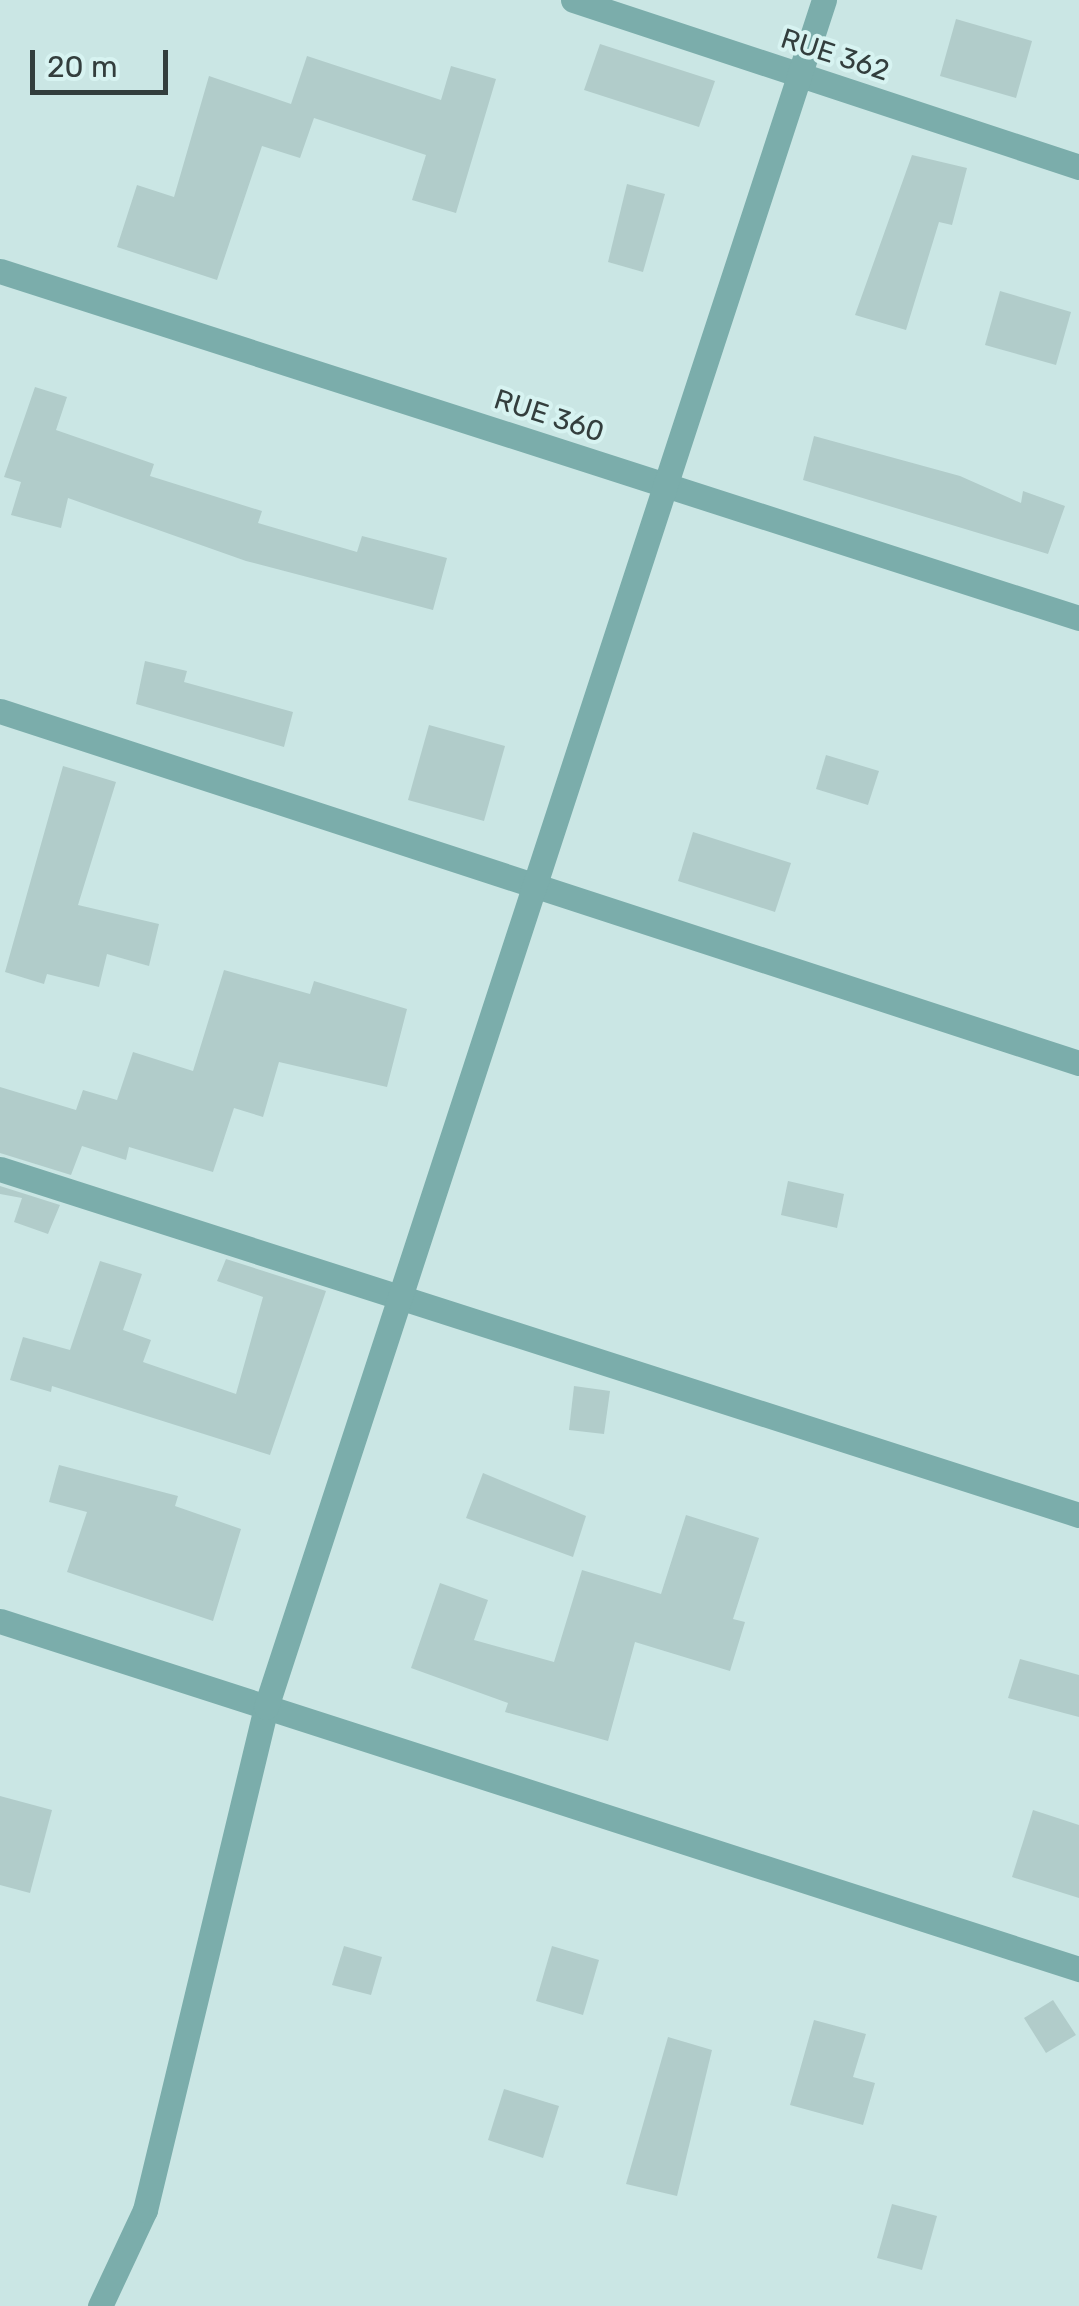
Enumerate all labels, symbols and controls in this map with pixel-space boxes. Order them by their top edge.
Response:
street label: RUE 362 [777,22,893,88]
scale bar [35,30,172,92]
text: 20 m [47,49,118,85]
street label: RUE 360 [490,383,608,449]

